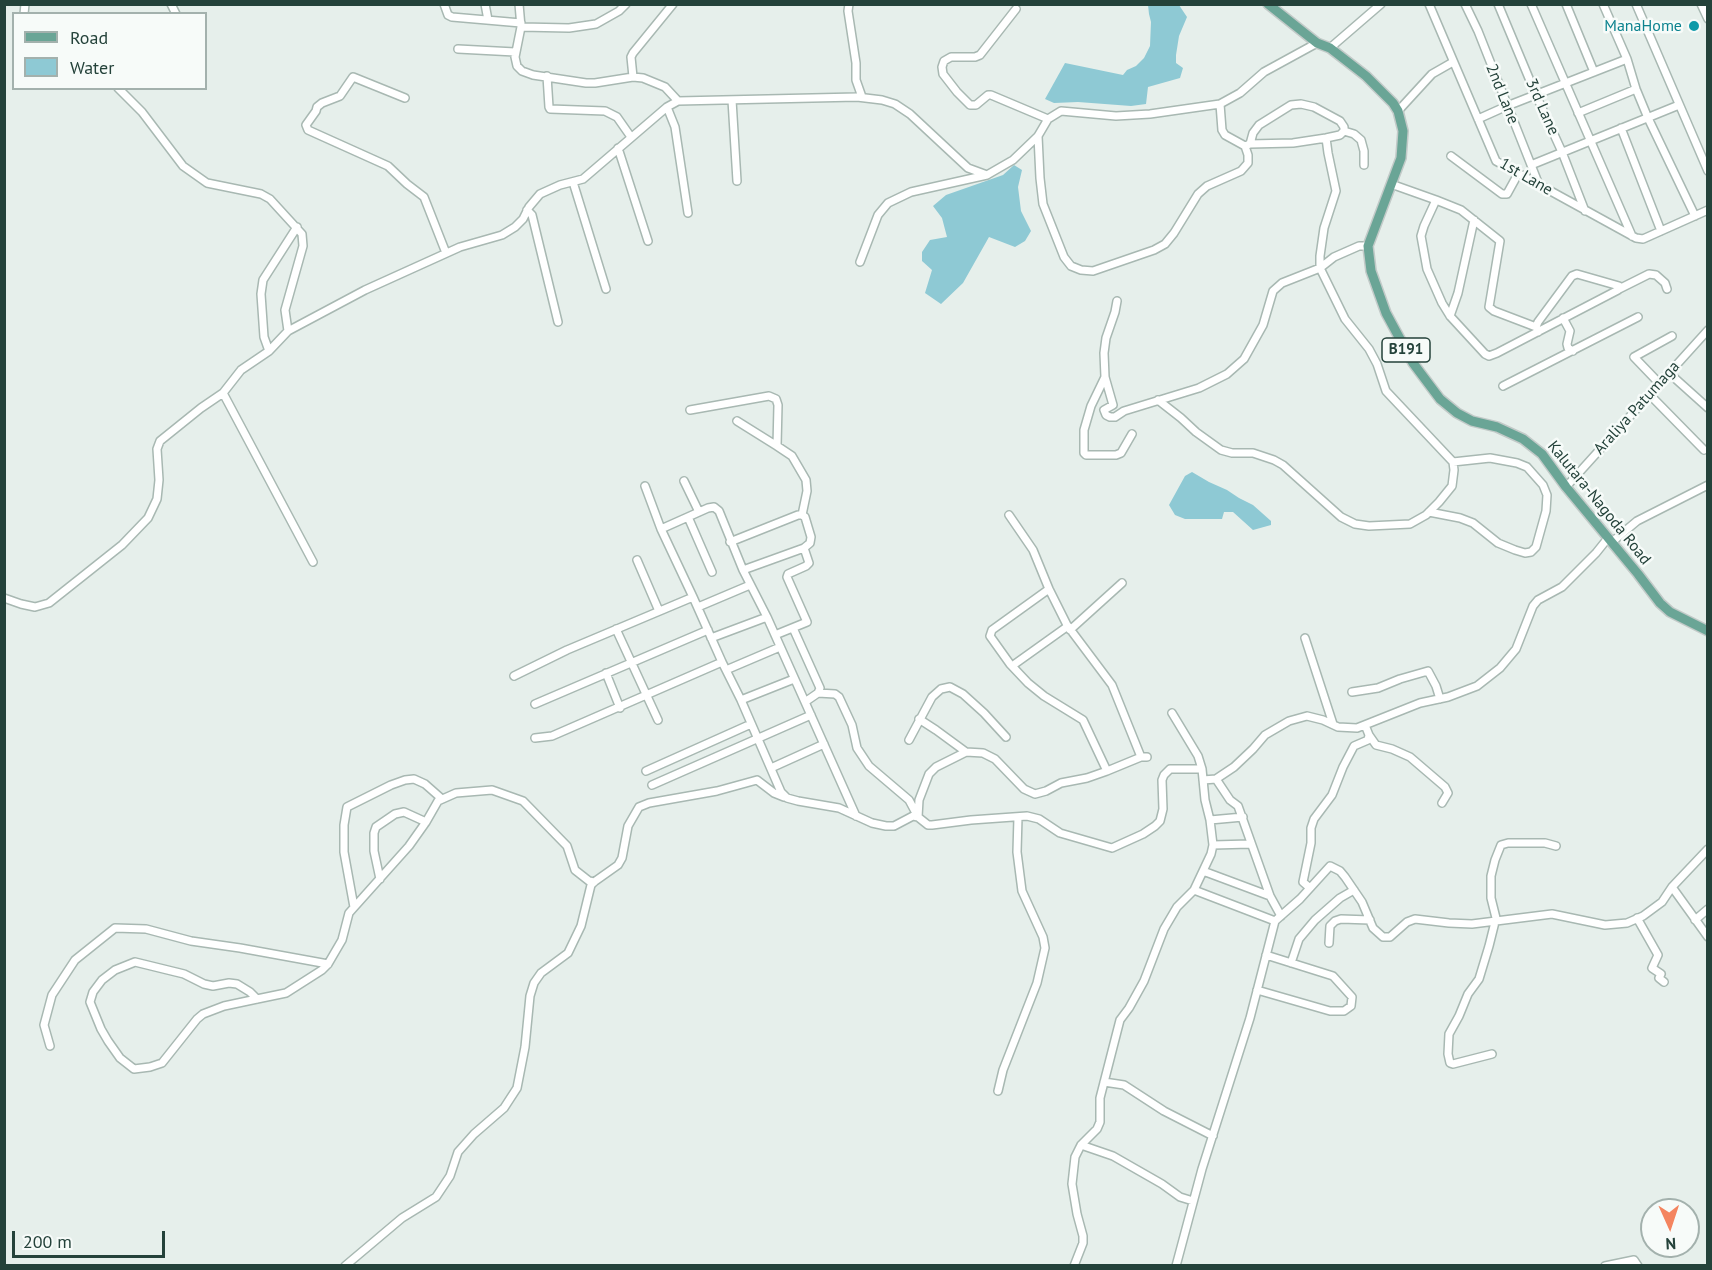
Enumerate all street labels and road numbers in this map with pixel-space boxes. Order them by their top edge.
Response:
street label: 2nd Lane [1481,61,1523,127]
street label: 3rd Lane [1521,76,1563,138]
street label: 1st Lane [1496,154,1556,200]
road number: B191 [1382,338,1430,362]
street label: Araliya Patumaga [1590,357,1684,459]
street label: Kalutara-Nagoda Road [1543,437,1655,569]

